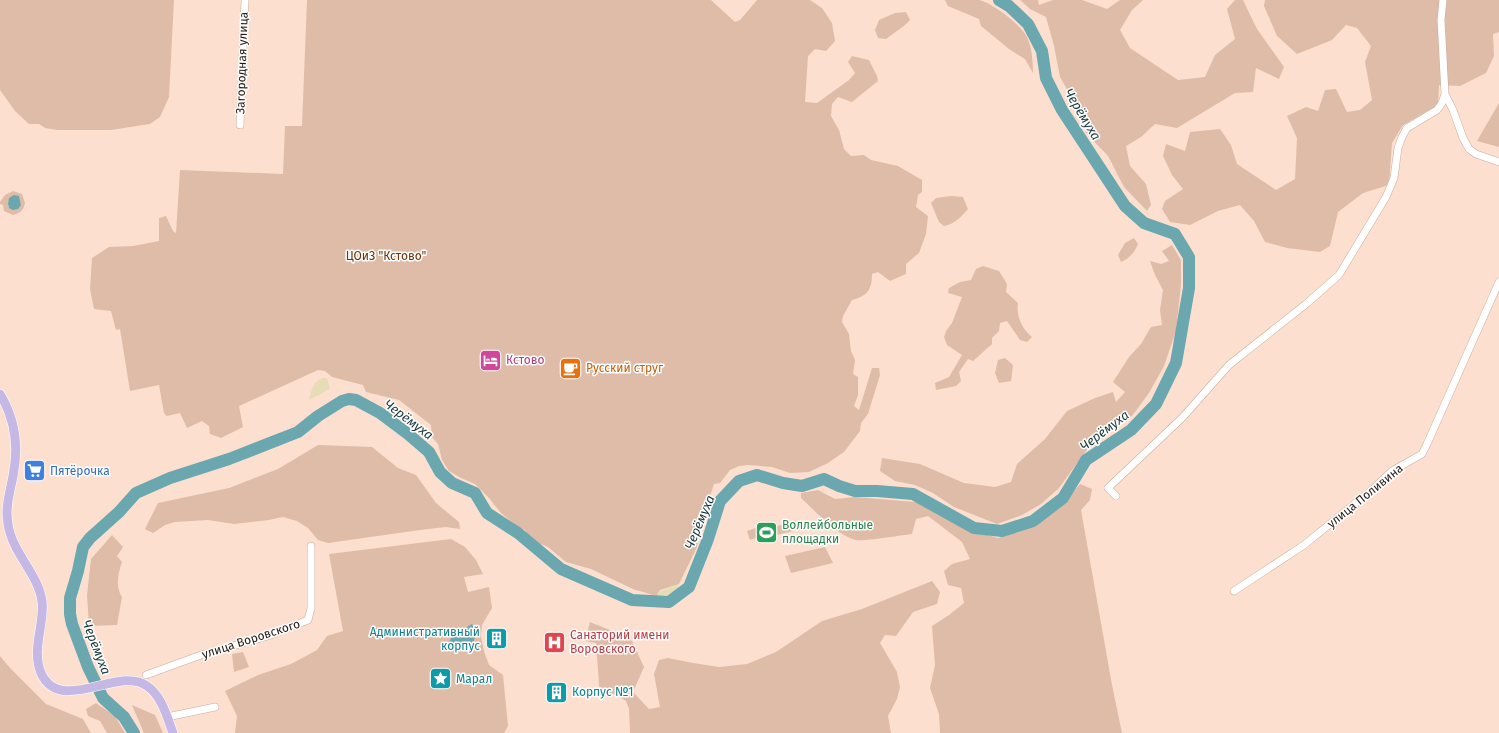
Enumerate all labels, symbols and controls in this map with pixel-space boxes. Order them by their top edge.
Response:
street label: Загородная улица [233,12,251,114]
water label: Черёмуха [1061,86,1104,143]
park label: ЦОиЗ "Кстово" [346,249,427,263]
hotel icon: Кстово [478,347,504,373]
place label: Кстово [506,353,544,367]
cafe icon: Русский струг [557,355,583,381]
place label: Русский струг [586,361,664,375]
water label: Черёмуха [381,396,436,443]
water label: Черёмуха [1077,407,1132,454]
supermarket icon: Пятёрочка [22,458,48,484]
street label: улица Поливина [1324,461,1406,531]
place label: Пятёрочка [50,464,110,478]
water label: Черёмуха [681,493,718,551]
place label: Воллейбольные площадки [782,518,873,546]
sports icon: Воллейбольные площадки [754,519,780,545]
street label: улица Воровского [200,617,302,661]
water label: Черёмуха [79,618,114,677]
place label: Административный корпус [370,625,480,653]
building icon: Административный корпус [483,626,509,652]
place label: Санаторий имени Воровского [570,628,669,656]
hospital icon: Санаторий имени Воровского [542,629,568,655]
place icon: Марал [428,666,454,692]
place label: Марал [456,672,492,686]
building icon: Корпус №1 [544,679,570,705]
place label: Корпус №1 [572,685,634,699]

